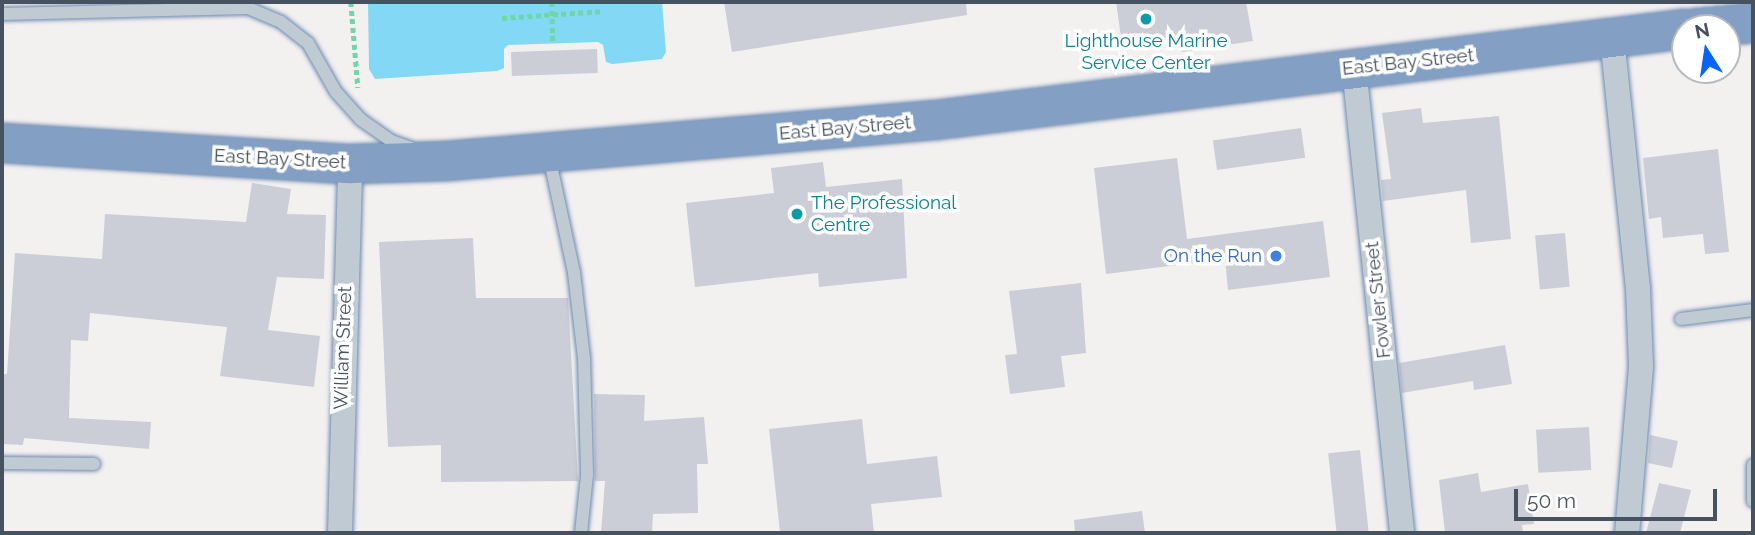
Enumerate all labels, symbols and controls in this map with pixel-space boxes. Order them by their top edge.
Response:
marker: Lighthouse Marine Service Center [1138,11,1154,27]
north arrow [1671,14,1741,84]
text: N [1693,18,1711,43]
place label: Lighthouse Marine Service Center [1064,30,1228,74]
street label: East Bay Street [1341,44,1475,80]
street label: East Bay Street [778,111,912,145]
street label: East Bay Street [213,144,347,174]
place label: The Professional Centre [811,192,957,236]
marker: The Professional Centre [789,206,805,222]
street label: Fowler Street [1361,240,1395,360]
place label: On the Run [1164,245,1262,267]
marker: On the Run [1268,248,1284,264]
street label: William Street [329,286,357,410]
scale bar [1517,476,1720,520]
text: 50 m [1527,488,1576,513]

